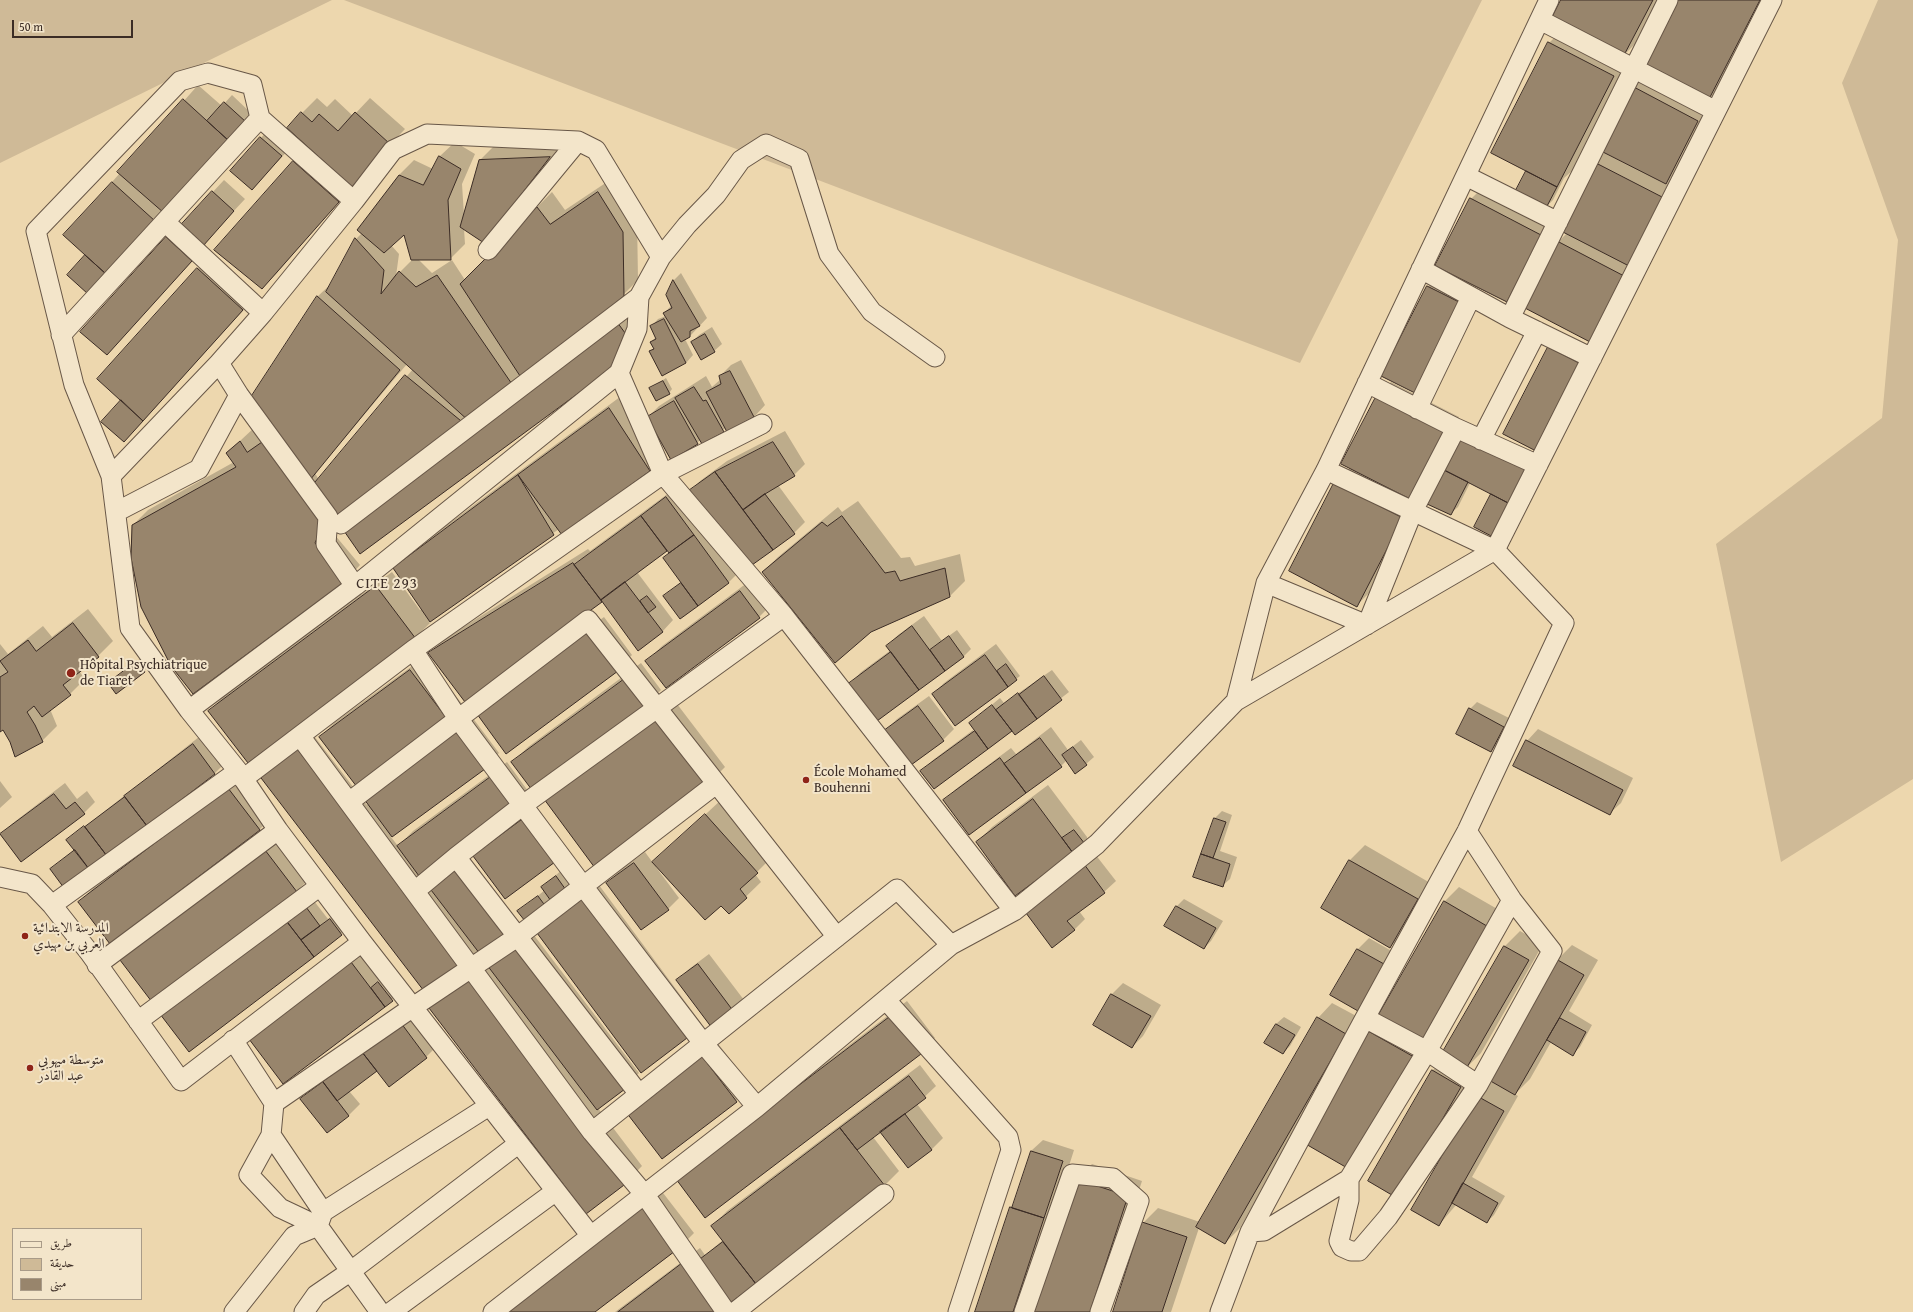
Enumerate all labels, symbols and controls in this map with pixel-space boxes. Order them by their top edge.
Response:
scale bar [14,12,135,38]
text: 50 m [19,18,43,35]
district label: CITE 293 [356,575,418,593]
place label: Hôpital Psychiatrique de Tiaret [80,657,207,690]
marker: Hôpital Psychiatrique de Tiaret [65,667,77,679]
place label: École Mohamed Bouhenni [814,764,907,796]
marker: École Mohamed Bouhenni [801,775,811,785]
place label: المدرسة الابتدائية العربي بن مهيدي [33,920,109,952]
marker: المدرسة الابتدائية العربي بن مهيدي [20,931,30,941]
place label: متوسطة ميهوبي عبد القادر [38,1052,104,1084]
marker: متوسطة ميهوبي عبد القادر [25,1063,35,1073]
legend [12,1228,142,1300]
text: طريق [50,1234,72,1251]
text: حديقة [50,1254,74,1271]
text: مبنى [50,1274,66,1291]

